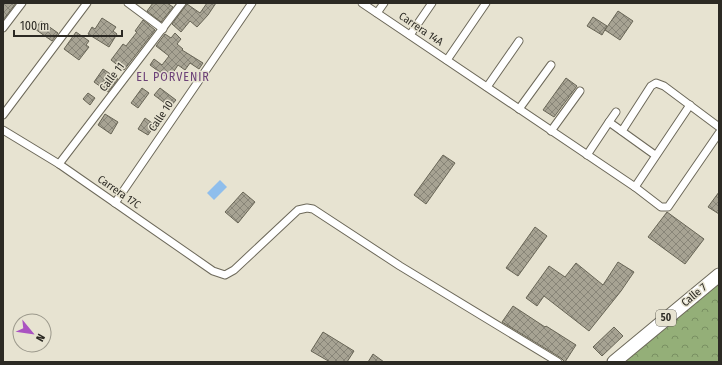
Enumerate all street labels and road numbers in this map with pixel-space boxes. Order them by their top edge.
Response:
street label: Carrera 14A [396,9,446,49]
street label: Calle 11 [97,60,127,94]
street label: Calle 10 [146,98,176,134]
street label: Carrera 17C [95,173,143,212]
street label: Calle 7 [679,280,710,309]
road number: 50 [656,310,676,326]

